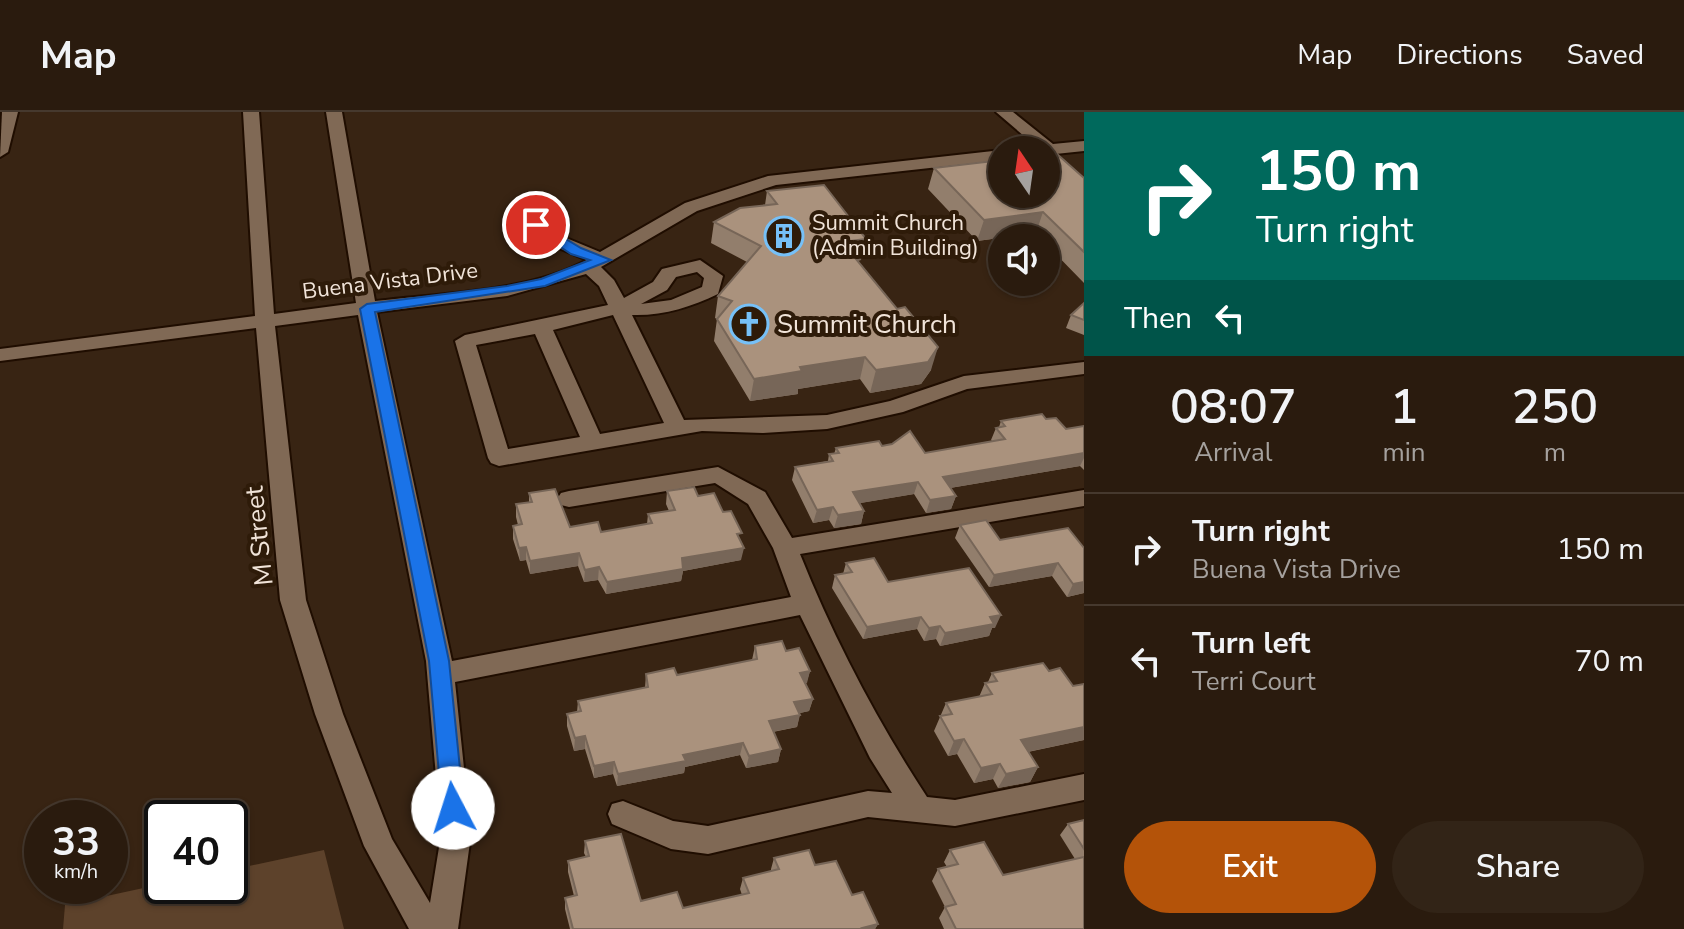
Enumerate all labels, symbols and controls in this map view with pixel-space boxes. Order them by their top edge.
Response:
text: Map [40,30,117,81]
text: Map [1297,36,1352,74]
text: Directions [1396,36,1523,74]
text: Saved [1567,36,1644,74]
text: 150 m [1256,133,1421,210]
north arrow [988,136,1060,208]
map controls [988,136,1060,296]
icon: right [1124,144,1228,248]
pin [502,191,570,259]
icon: arrive [514,203,558,247]
text: Turn right [1256,206,1413,255]
place label: Summit Church (Admin Building) [812,208,979,263]
building icon: Summit Church (Admin Building) [763,215,805,257]
button: sound [988,224,1060,296]
street label: Buena Vista Drive [301,255,479,307]
icon: left [1208,296,1252,340]
text: Then [1124,298,1192,339]
church icon: Summit Church [728,303,770,345]
place label: Summit Church [777,307,957,342]
text: 08:07 [1170,374,1297,440]
text: 1 [1390,374,1418,440]
text: 250 [1512,374,1598,440]
text: Arrival [1194,435,1272,470]
text: min [1383,435,1426,470]
text: m [1544,435,1566,470]
street label: M Street [236,484,282,587]
text: Turn right [1192,511,1330,552]
icon: right [1124,527,1168,571]
text: 150 m [1557,529,1644,570]
text: Buena Vista Drive [1192,552,1401,587]
text: Turn left [1192,623,1310,664]
icon: left [1124,639,1168,683]
text: 70 m [1575,641,1644,682]
text: Terri Court [1192,664,1316,699]
position arrow [411,766,495,850]
speed limit sign: 40 [144,800,248,904]
text: 33 [52,815,100,869]
button: Exit [1124,821,1376,913]
button: Share [1392,821,1644,913]
text: km/h [54,858,98,885]

